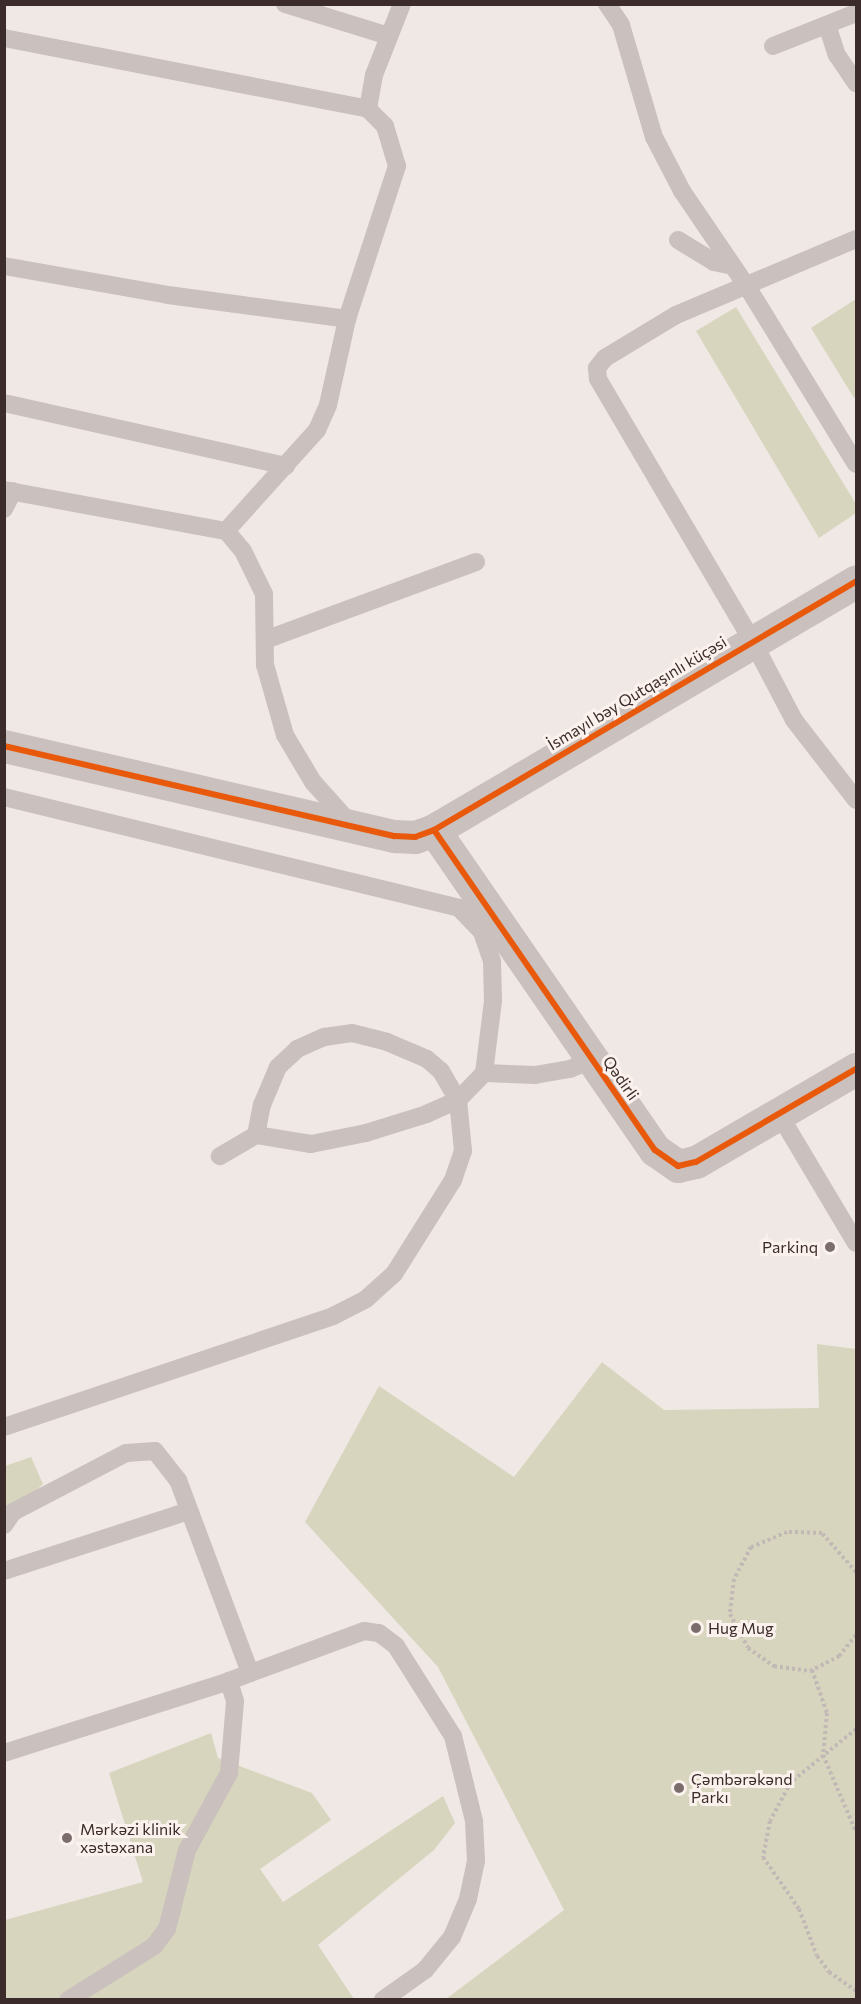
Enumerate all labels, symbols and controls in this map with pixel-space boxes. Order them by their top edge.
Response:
street label: İsmayıl bəy Qutqaşınlı küçəsi [544,632,730,754]
street label: Qədirli [599,1052,643,1104]
place label: Parkinq [762,1237,818,1257]
marker: Parkinq [823,1240,837,1254]
place label: Hug Mug [708,1618,774,1638]
marker: Hug Mug [689,1621,703,1635]
place label: Çəmbərəkənd Parkı [691,1769,792,1807]
marker: Çəmbərəkənd Parkı [672,1781,686,1795]
place label: Mərkəzi klinik xəstəxana [80,1819,181,1857]
marker: Mərkəzi klinik xəstəxana [58,1829,76,1847]

